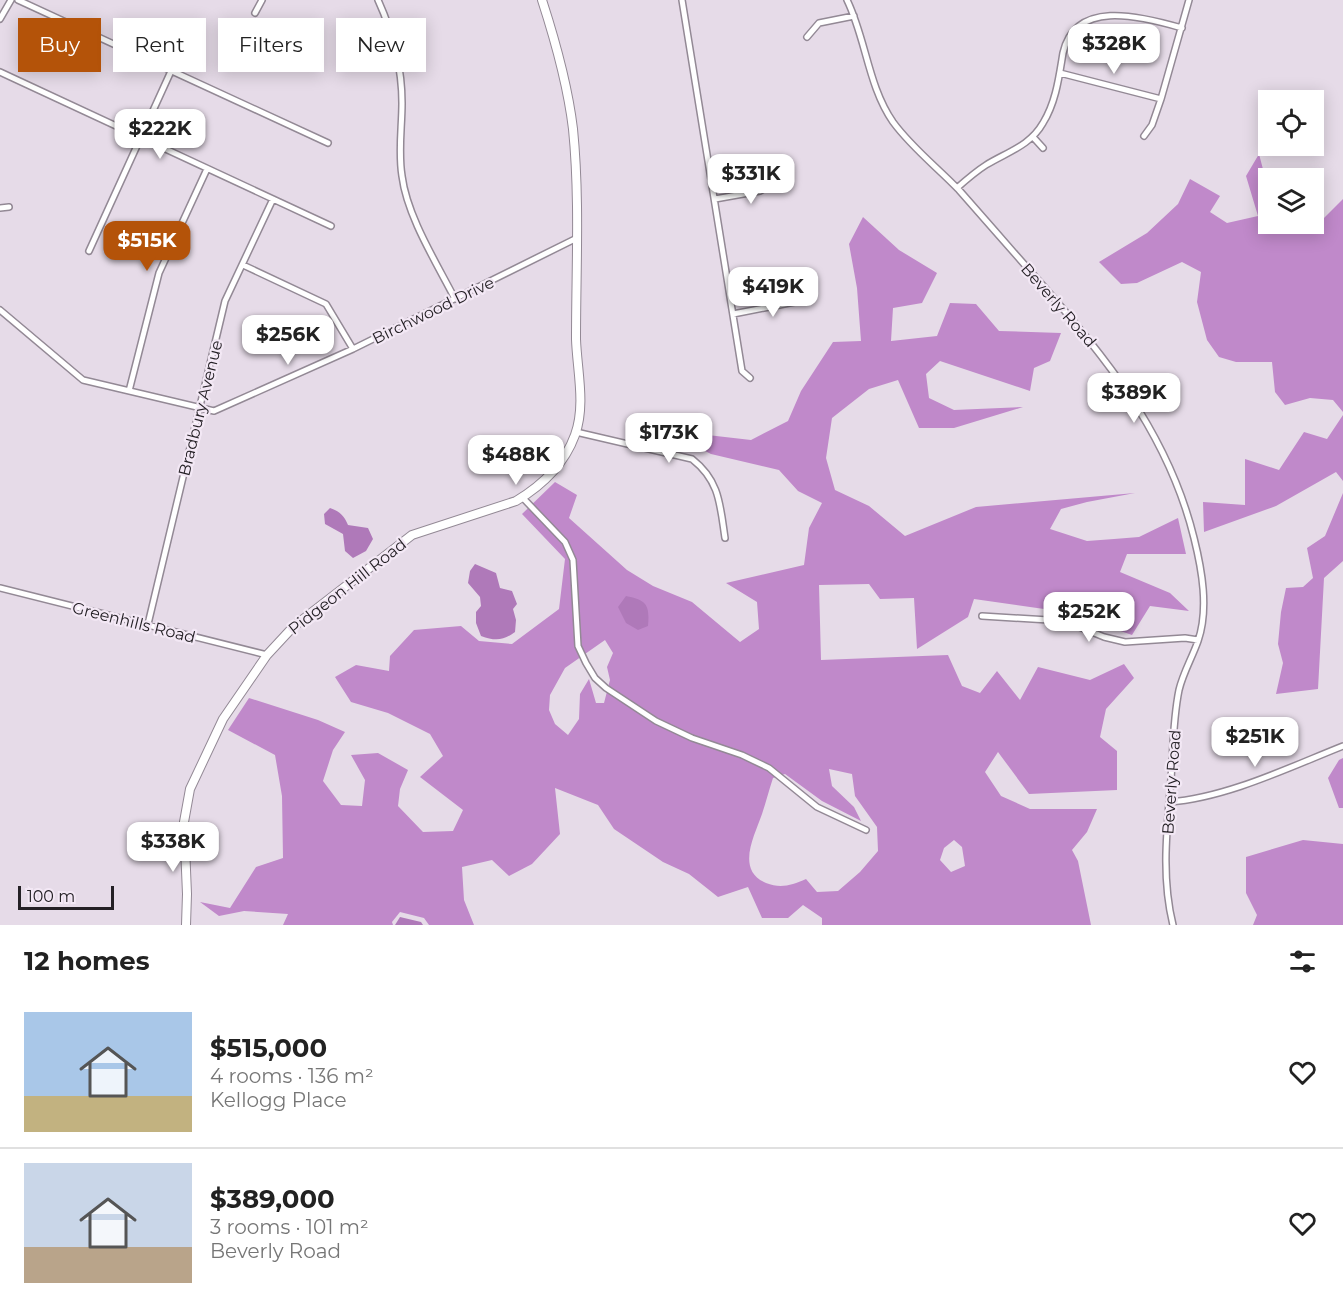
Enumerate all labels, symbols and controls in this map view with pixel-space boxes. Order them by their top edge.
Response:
chip: Buy [18,18,101,72]
chip: Rent [113,18,206,72]
chip: Filters [218,18,324,72]
chip: New [336,18,426,72]
pin: $328K [1072,24,1156,75]
text: $328K [1082,31,1146,55]
map controls [1258,90,1324,234]
button: locate [1258,90,1324,156]
pin: $222K [118,109,202,160]
text: $222K [129,116,191,140]
pin: $331K [709,154,793,205]
text: $331K [722,161,780,185]
button: layers [1258,168,1324,234]
pin: $515K [105,221,189,272]
text: $515K [117,228,177,252]
street label: Beverly Road [1017,260,1100,351]
pin: $419K [731,267,815,318]
street label: Birchwood Drive [369,273,497,348]
text: $419K [742,274,804,298]
pin: $256K [246,315,330,366]
text: $256K [256,322,320,346]
street label: Bradbury Avenue [174,338,227,478]
pin: $389K [1092,373,1176,424]
text: $389K [1101,380,1167,404]
pin: $173K [627,413,711,464]
text: $173K [639,420,699,444]
pin: $488K [474,435,558,486]
text: $488K [482,442,550,466]
street label: Pidgeon Hill Road [285,535,410,638]
pin: $252K [1047,592,1131,643]
street label: Greenhills Road [70,598,197,647]
text: $252K [1058,599,1120,623]
pin: $251K [1213,717,1297,768]
text: $251K [1225,724,1285,748]
street label: Beverly Road [1158,729,1185,835]
pin: $338K [131,822,215,873]
text: $338K [141,829,205,853]
scale bar [18,883,114,910]
text: 100 m [27,887,75,906]
text: 12 homes [24,945,150,977]
icon: filters [1286,945,1319,978]
text: $515,000 [210,1032,327,1064]
icon: home [72,1036,144,1108]
icon: heart [1286,1056,1319,1089]
text: 4 rooms · 136 m² [210,1064,374,1088]
text: Kellogg Place [210,1088,346,1112]
text: $389,000 [210,1183,335,1215]
icon: home [72,1187,144,1259]
icon: heart [1286,1207,1319,1240]
text: 3 rooms · 101 m² [210,1215,369,1239]
text: Beverly Road [210,1239,341,1263]

